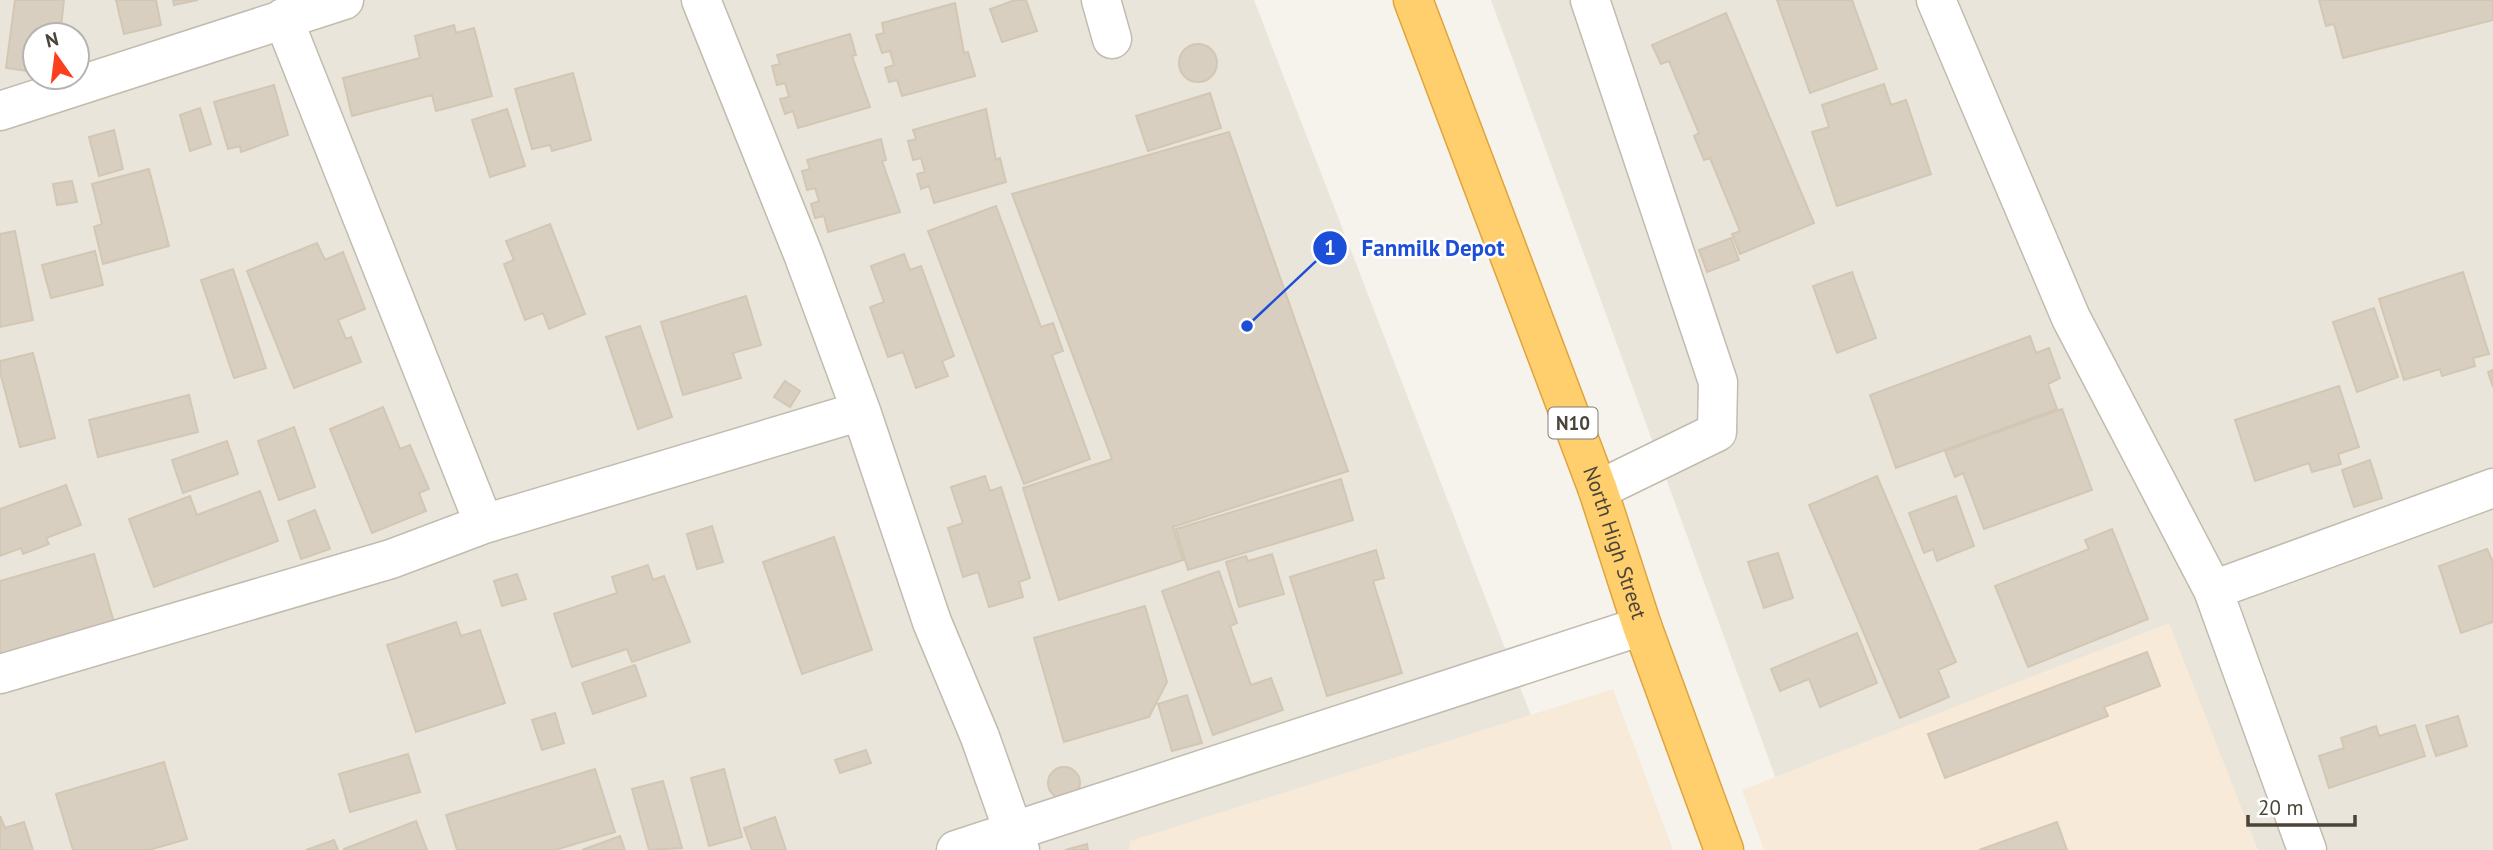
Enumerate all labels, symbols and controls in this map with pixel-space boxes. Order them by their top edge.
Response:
north arrow [21,21,91,91]
text: N [43,26,61,53]
callout: Fanmilk Depot [1312,226,1519,270]
text: Fanmilk Depot [1362,233,1504,262]
text: 1 [1324,234,1336,261]
road number: N10 [1548,408,1598,438]
street label: North High Street [1577,462,1653,622]
scale bar [2248,784,2355,828]
text: 20 m [2258,794,2304,821]

